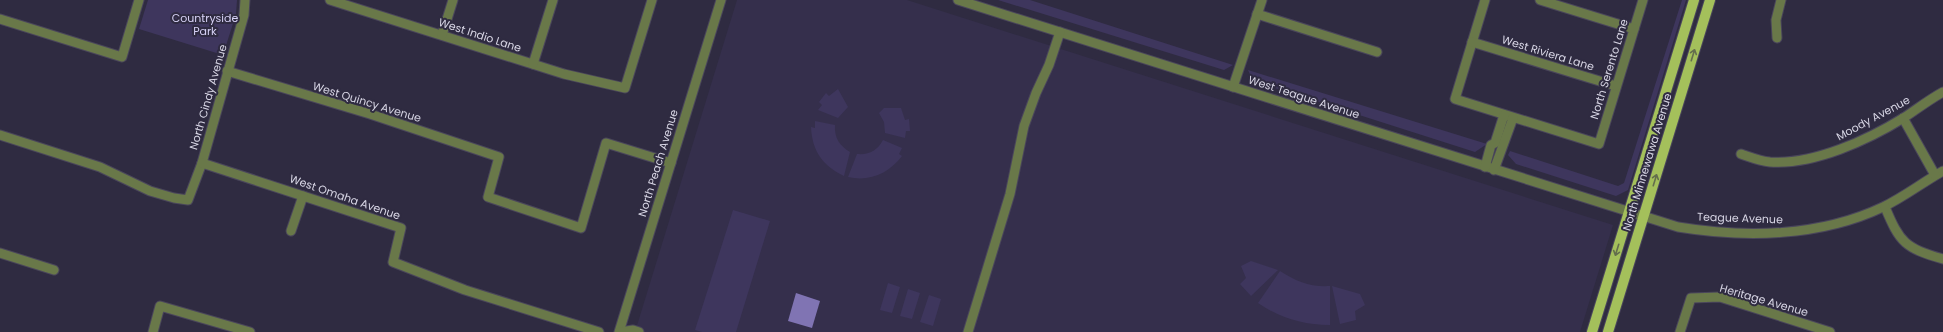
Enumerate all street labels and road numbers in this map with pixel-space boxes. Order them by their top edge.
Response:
street label: West Indio Lane [437,14,524,56]
street label: North Serento Lane [1586,17,1632,121]
street label: West Riviera Lane [1500,31,1596,75]
street label: North Cindy Avenue [185,42,231,152]
street label: West Teague Avenue [1246,71,1362,123]
street label: West Quincy Avenue [311,78,423,126]
street label: North Minnewawa Avenue [1618,91,1676,233]
street label: Moody Avenue [1833,92,1913,144]
street label: North Peach Avenue [634,107,682,219]
street label: West Omaha Avenue [287,170,403,224]
street label: Teague Avenue [1697,209,1783,227]
street label: Heritage Avenue [1718,280,1810,320]

